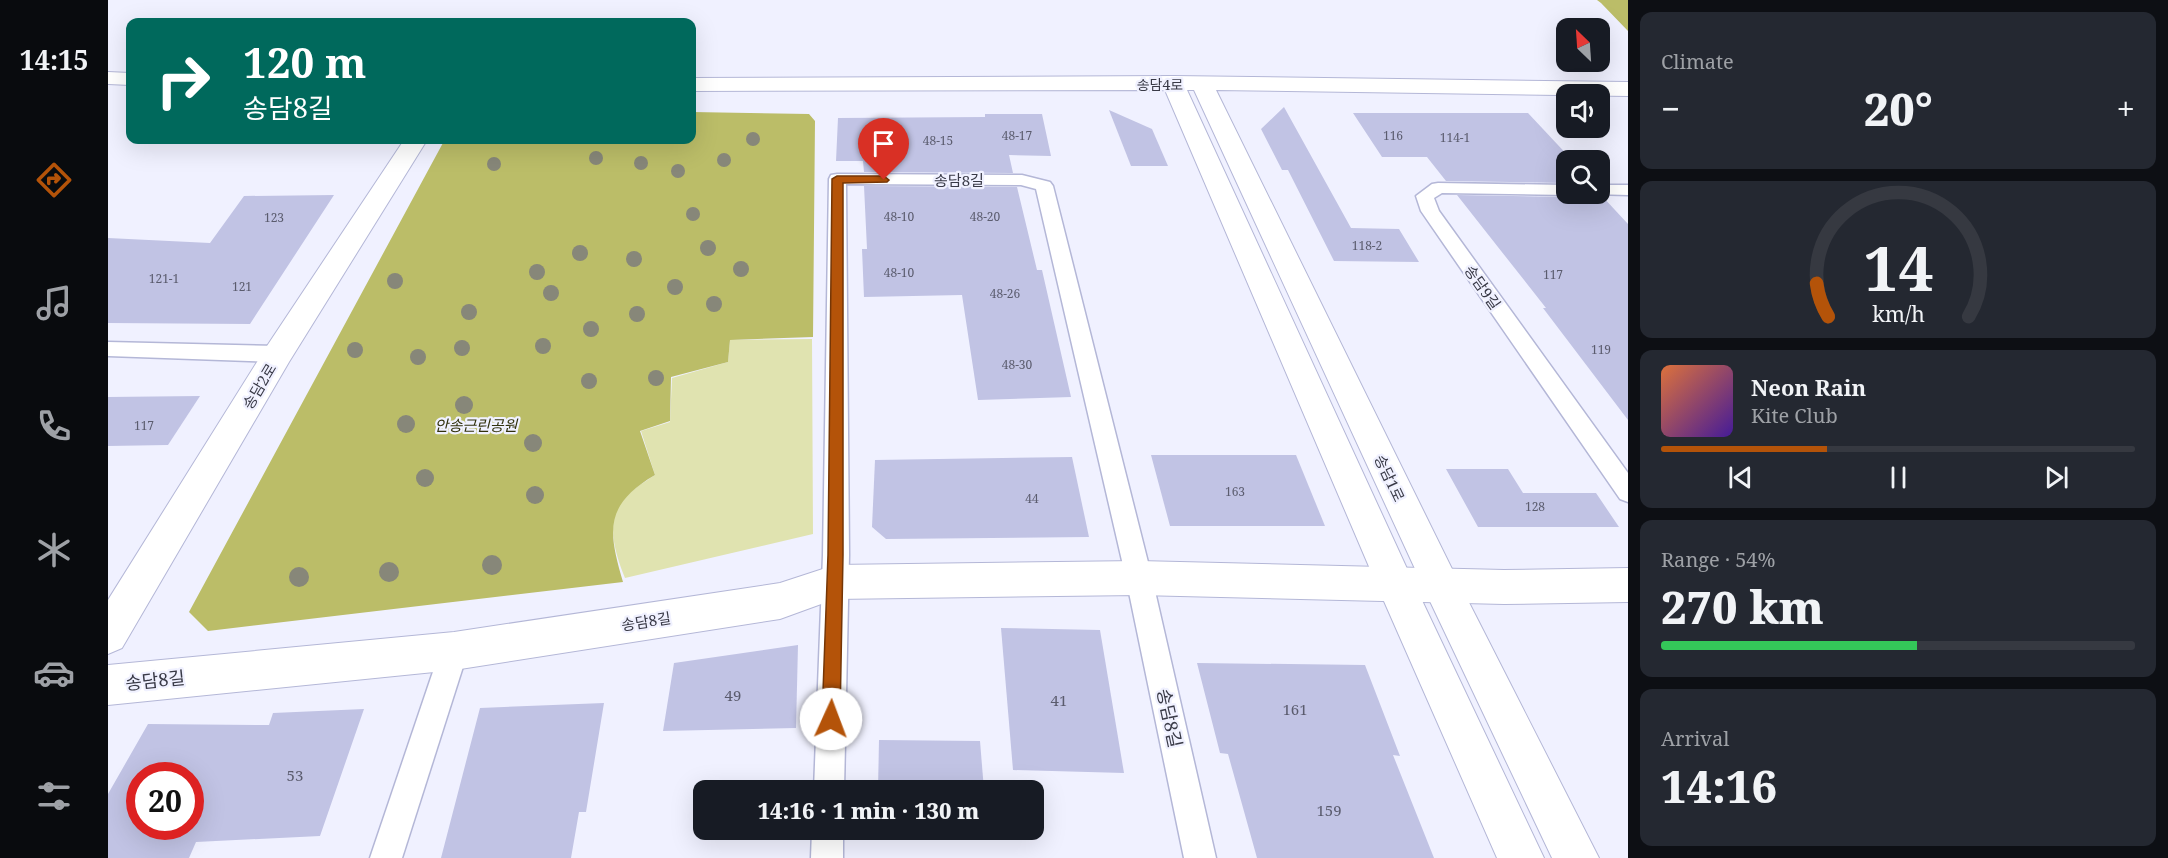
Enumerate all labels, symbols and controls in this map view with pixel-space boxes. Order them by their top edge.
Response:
north arrow [1556,18,1610,72]
map controls [1556,18,1610,204]
text: 120 m [243,33,367,90]
text: 14:15 [19,41,89,78]
icon: right [144,42,222,120]
text: Climate [1661,48,1734,75]
street label: 송담4로 [1137,75,1183,94]
text: 20° [1864,78,1933,139]
button: sound [1556,84,1610,138]
text: − [1661,86,1680,131]
text: + [2117,86,2135,131]
text: 송담8길 [243,89,333,126]
pin [858,118,909,180]
icon: arrive [867,127,900,160]
house number: 48-17 [1002,127,1033,144]
house number: 116 [1383,127,1403,144]
house number: 114-1 [1440,129,1470,146]
house number: 48-15 [923,132,953,149]
button: search [1556,150,1610,204]
icon: directions [33,159,75,201]
street label: 송담8길 [934,170,984,190]
house number: 48-10 [884,208,915,225]
house number: 48-20 [970,208,1001,225]
house number: 123 [264,209,284,226]
text: 14 [1863,224,1933,309]
house number: 118-2 [1352,237,1382,254]
street label: 송담9길 [1461,261,1505,313]
house number: 48-10 [884,264,915,281]
house number: 117 [1543,266,1563,283]
house number: 121-1 [149,270,179,287]
house number: 121 [232,278,252,295]
icon: music [33,282,75,324]
house number: 48-26 [990,285,1021,302]
text: km/h [1872,299,1925,328]
house number: 119 [1591,341,1611,358]
house number: 48-30 [1002,356,1033,373]
street label: 송담2로 [238,360,280,412]
text: Neon Rain [1751,372,1866,402]
text: Kite Club [1751,402,1838,429]
icon: phone [33,405,75,447]
park label: 안송근린공원 [435,415,519,435]
house number: 117 [134,417,154,434]
street label: 송담1로 [1370,451,1410,505]
icon: previous [1724,461,1757,494]
icon: pause [1882,461,1915,494]
icon: next [2040,461,2073,494]
house number: 163 [1225,483,1245,500]
house number: 44 [1025,490,1039,507]
house number: 128 [1525,498,1545,515]
icon: climate [33,529,75,571]
text: Range · 54% [1661,546,1775,573]
text: 270 km [1661,576,1824,637]
street label: 송담8길 [620,607,672,635]
icon: car [33,652,75,694]
street label: 송담8길 [124,665,186,695]
house number: 49 [725,685,741,705]
street label: 송담8길 [1152,686,1188,750]
position arrow [799,687,863,751]
house number: 41 [1051,690,1067,710]
house number: 161 [1282,699,1308,719]
text: Arrival [1661,725,1729,752]
text: 14:16 [1661,755,1777,816]
speed limit sign: 20 [126,762,204,840]
house number: 53 [287,765,303,785]
icon: filters [33,775,75,817]
text: 14:16 · 1 min · 130 m [758,795,979,825]
house number: 159 [1316,800,1342,820]

